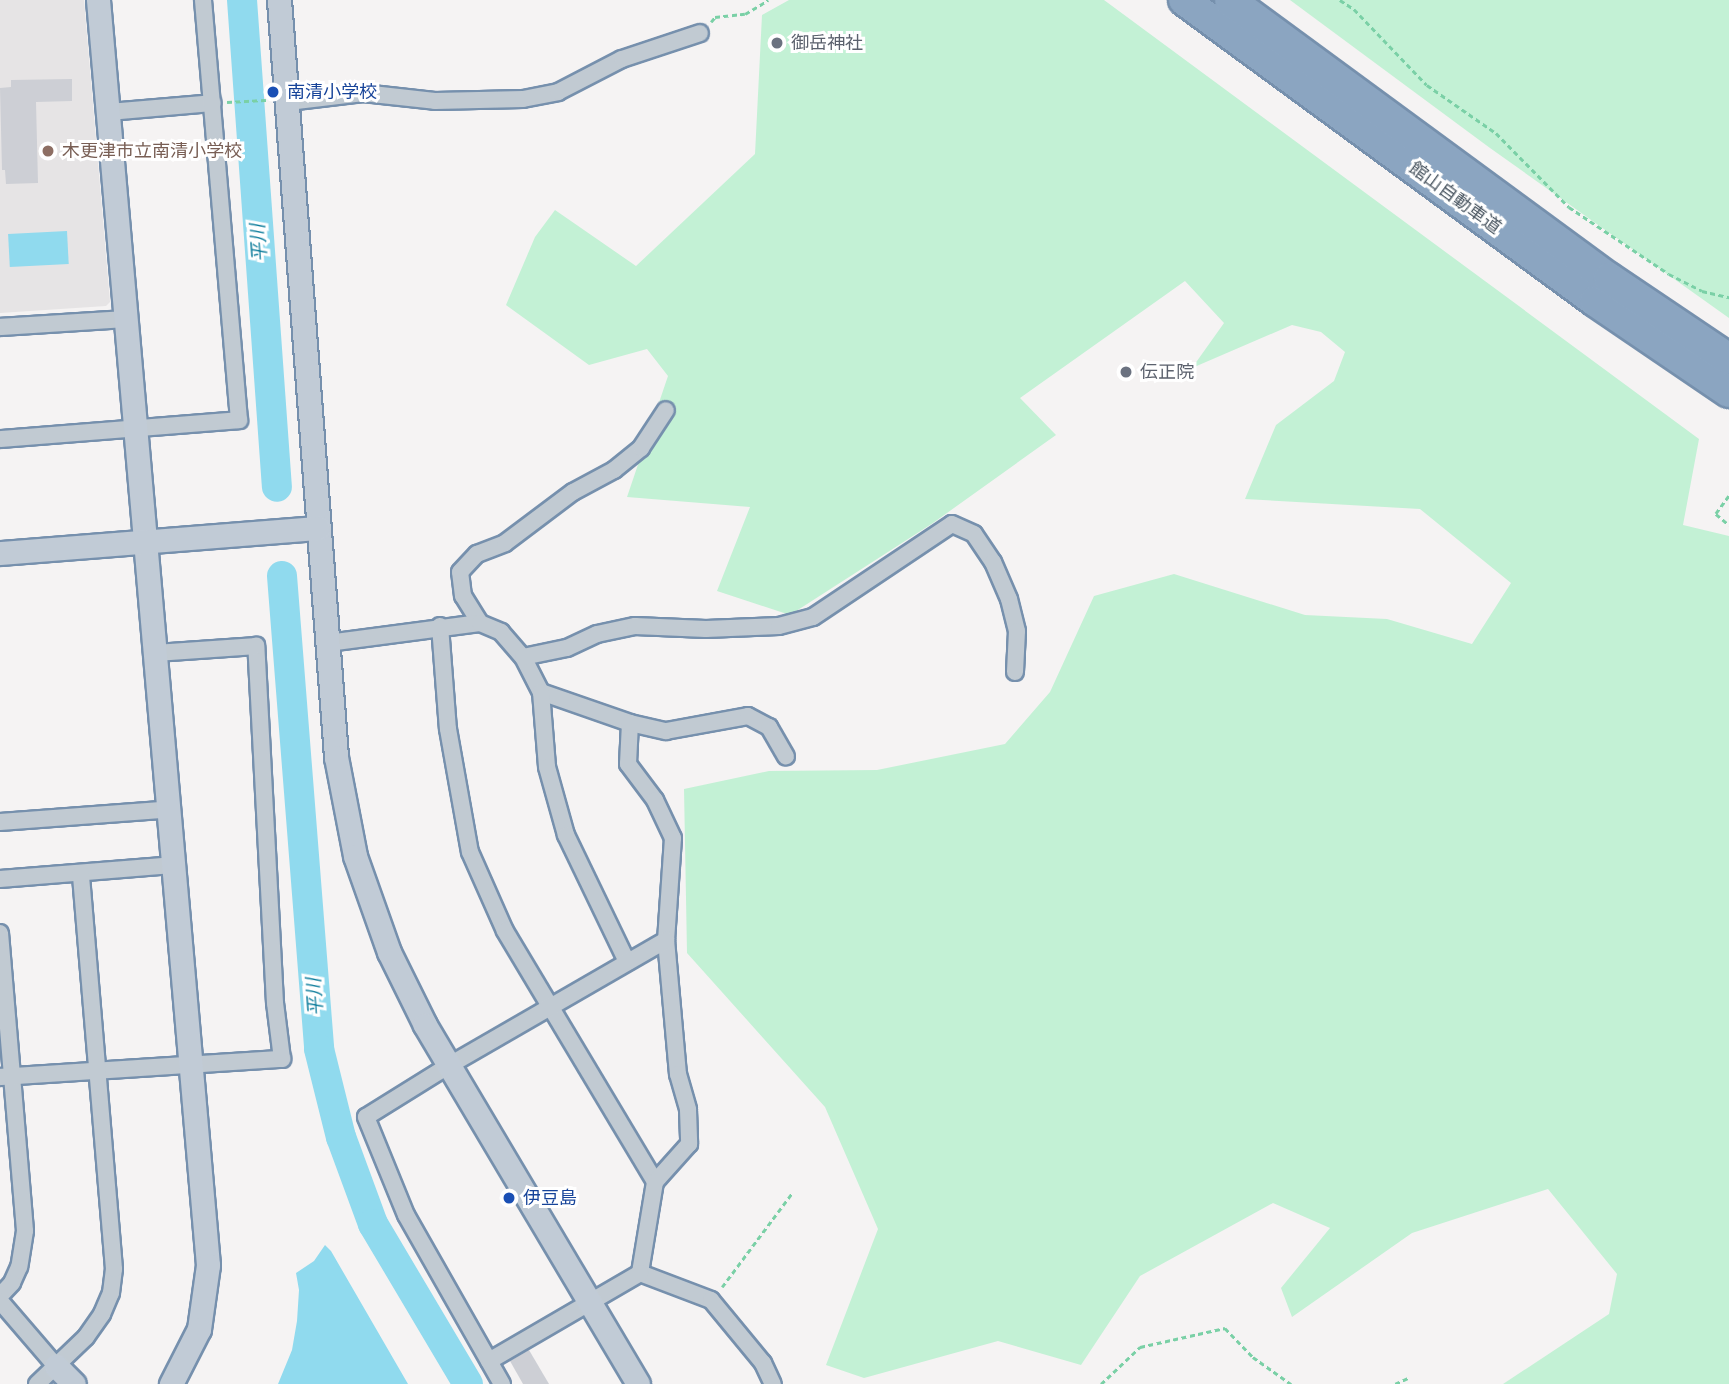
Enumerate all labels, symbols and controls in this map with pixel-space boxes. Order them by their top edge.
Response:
place label: 御岳神社 [791,32,863,54]
marker: 御岳神社 [769,35,785,51]
place label: 南清小学校 [287,81,377,103]
marker: 南清小学校 [265,84,281,100]
place label: 木更津市立南清小学校 [62,140,242,162]
marker: 木更津市立南清小学校 [40,143,56,159]
street label: 館山自動車道 [1405,158,1505,238]
water label: 平川 [246,223,272,263]
place label: 伝正院 [1140,361,1194,383]
marker: 伝正院 [1118,364,1134,380]
water label: 平川 [302,977,328,1017]
place label: 伊豆島 [523,1187,577,1209]
marker: 伊豆島 [501,1190,517,1206]

